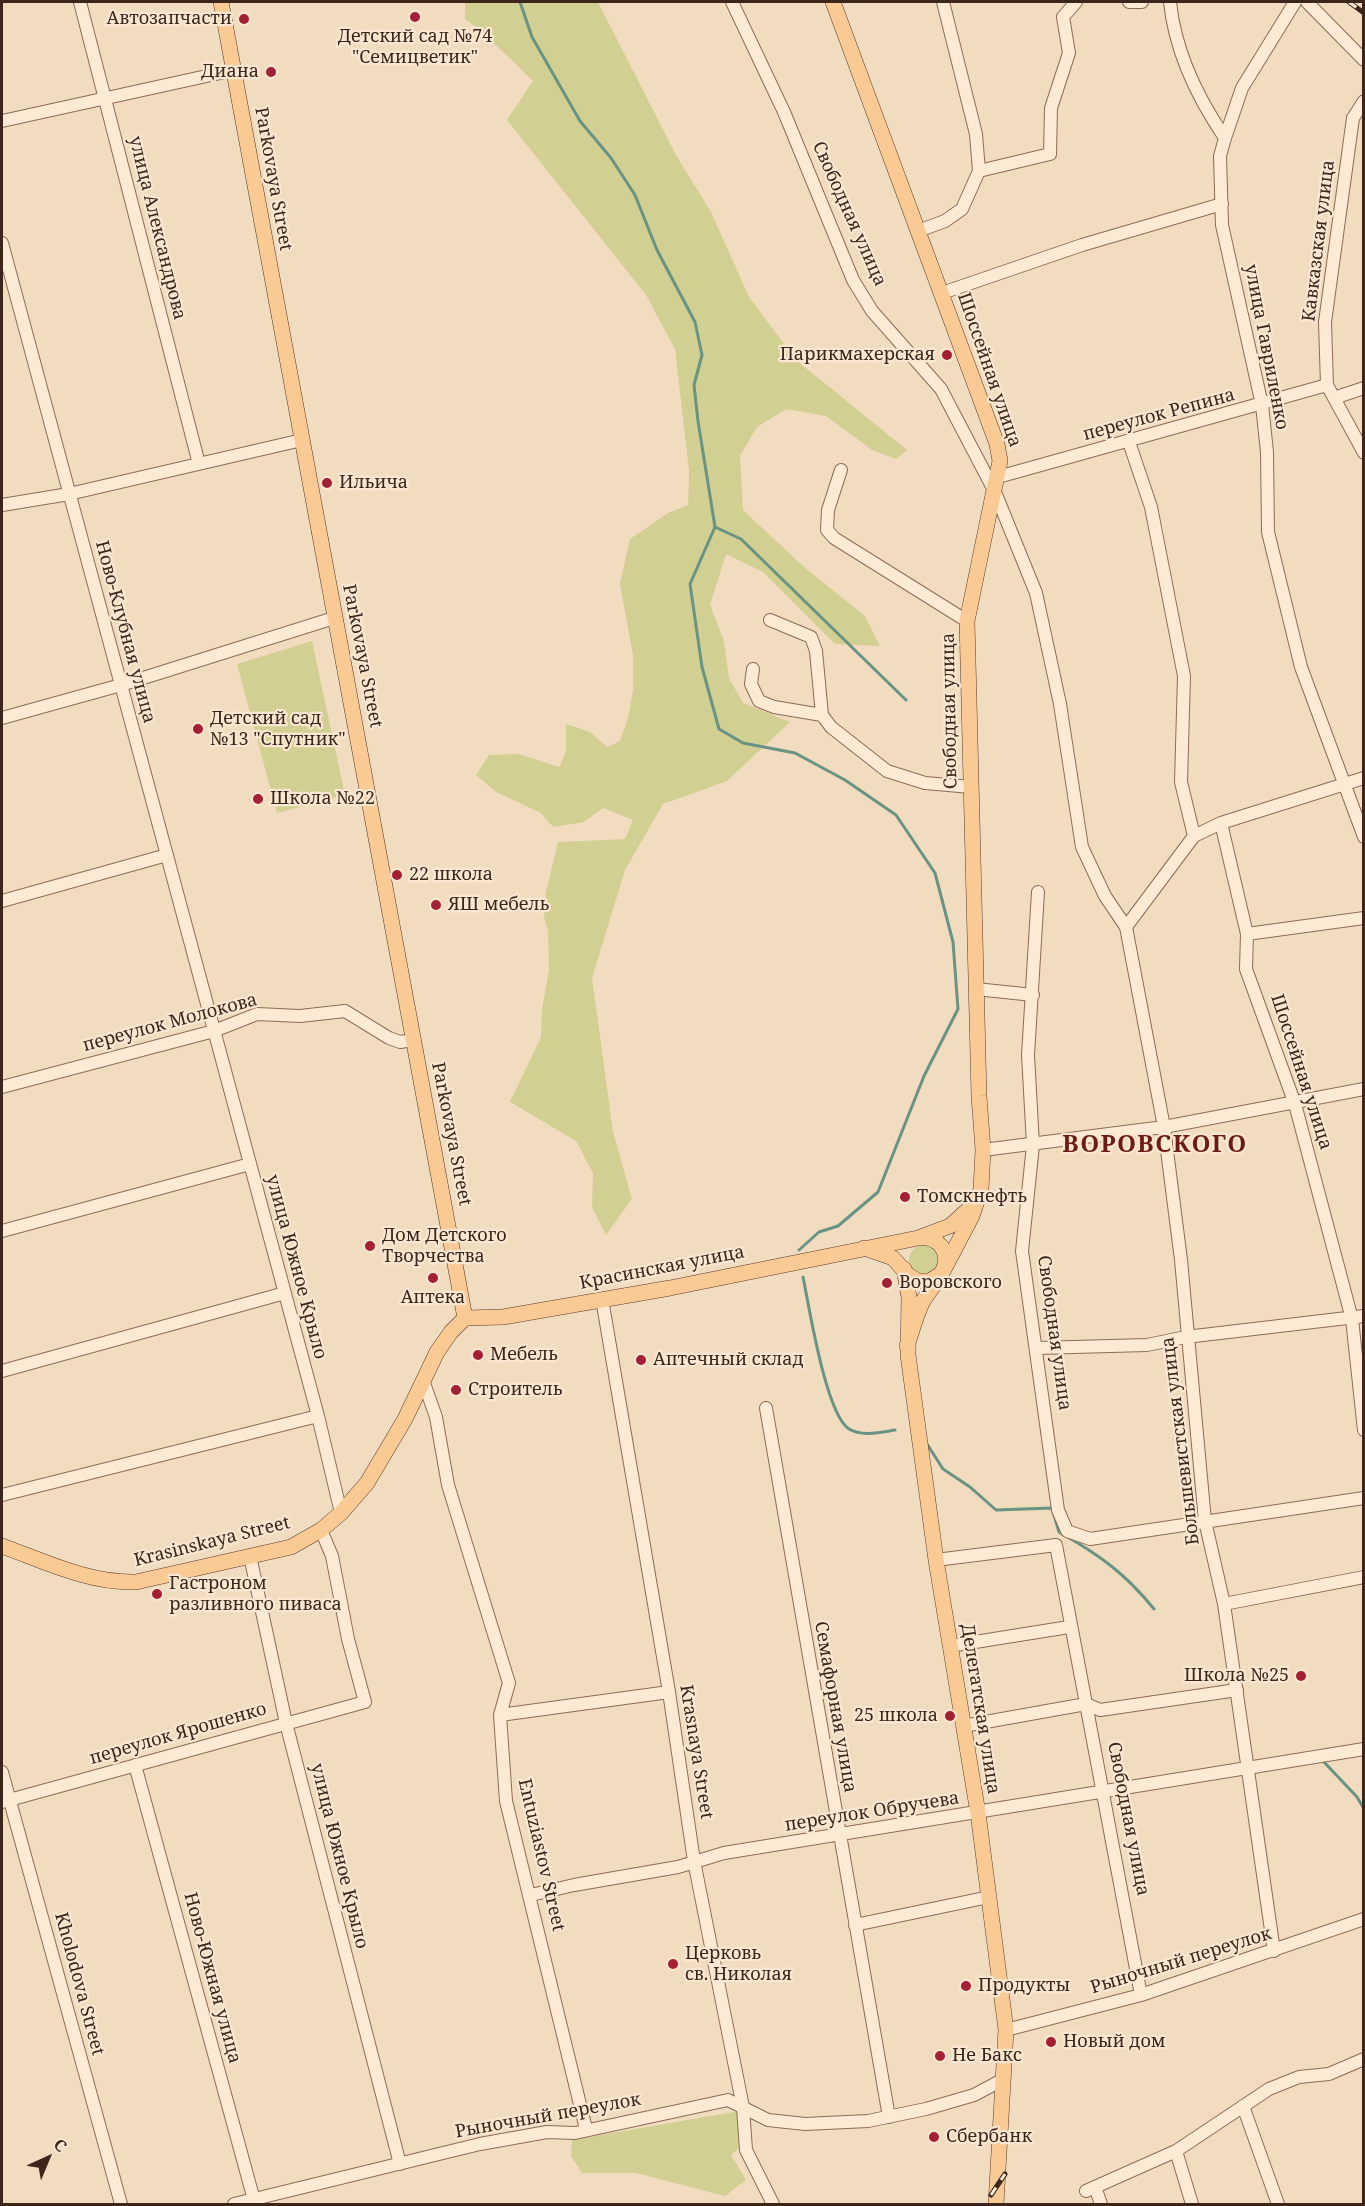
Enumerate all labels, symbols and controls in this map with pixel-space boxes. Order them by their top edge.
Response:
place label: Автозапчасти [107,8,232,30]
marker: Детский сад №74 "Семицветик" [408,10,422,24]
marker: Автозапчасти [237,12,251,26]
place label: Детский сад №74 "Семицветик" [338,26,492,68]
place label: Диана [201,61,259,83]
marker: Диана [264,65,278,79]
street label: Parkovaya Street [250,106,296,252]
street label: улица Александрова [124,134,190,322]
street label: Свободная улица [807,138,891,290]
street label: Кавказская улица [1298,159,1340,323]
street label: улица Гавриленко [1239,262,1293,432]
street label: Шоссейная улица [952,290,1026,450]
place label: Парикмахерская [780,344,935,366]
marker: Парикмахерская [940,348,954,362]
street label: переулок Репина [1081,384,1237,446]
place label: Ильича [339,472,408,494]
marker: Ильича [320,476,334,490]
street label: Ново-Клубная улица [90,538,160,726]
street label: Parkovaya Street [338,583,386,729]
street label: Свободная улица [938,633,962,789]
place label: Детский сад №13 "Спутник" [210,708,346,750]
marker: Детский сад №13 "Спутник" [191,722,205,736]
place label: Школа №22 [270,788,375,810]
marker: Школа №22 [251,792,265,806]
place label: 22 школа [409,864,493,886]
marker: 22 школа [390,868,404,882]
place label: ЯШ мебель [448,894,549,916]
marker: ЯШ мебель [429,898,443,912]
street label: переулок Молокова [80,989,260,1057]
street label: Шоссейная улица [1266,992,1336,1152]
street label: Parkovaya Street [427,1061,475,1207]
district label: ВОРОВСКОГО [1062,1131,1248,1159]
street label: улица Южное Крыло [261,1172,331,1362]
place label: Томскнефть [917,1186,1027,1208]
marker: Томскнефть [898,1190,912,1204]
place label: Дом Детского Творчества [382,1225,507,1268]
marker: Дом Детского Творчества [363,1239,377,1253]
street label: Красинская улица [578,1241,746,1295]
street label: Свободная улица [1032,1254,1076,1412]
marker: Аптека [426,1271,440,1285]
place label: Воровского [899,1272,1002,1294]
marker: Воровского [880,1276,894,1290]
place label: Аптека [401,1287,465,1309]
street label: Большевистская улица [1157,1336,1205,1546]
place label: Мебель [490,1344,558,1366]
marker: Мебель [471,1348,485,1362]
place label: Аптечный склад [653,1349,804,1371]
marker: Аптечный склад [634,1353,648,1367]
place label: Строитель [468,1379,562,1401]
marker: Строитель [449,1383,463,1397]
street label: Krasinskaya Street [132,1512,292,1572]
place label: Гастроном разливного пиваса [169,1573,342,1616]
marker: Гастроном разливного пиваса [150,1587,164,1601]
street label: Семафорная улица [809,1620,861,1794]
street label: Делегатская улица [956,1622,1004,1796]
place label: Школа №25 [1184,1665,1289,1687]
marker: Школа №25 [1294,1669,1308,1683]
street label: Krasnaya Street [675,1683,717,1821]
street label: переулок Ярошенко [87,1698,269,1770]
place label: 25 школа [854,1705,938,1727]
marker: 25 школа [943,1709,957,1723]
street label: Свободная улица [1102,1740,1154,1898]
street label: улица Южное Крыло [306,1761,372,1951]
street label: Entuziastov Street [513,1777,569,1933]
street label: переулок Обручева [783,1788,961,1836]
street label: Ново-Южная улица [179,1890,245,2066]
street label: Kholodova Street [50,1910,108,2058]
street label: Рыночный переулок [1088,1923,1274,1999]
place label: Церковь св. Николая [685,1943,792,1986]
marker: Церковь св. Николая [666,1957,680,1971]
place label: Продукты [978,1975,1070,1997]
marker: Продукты [959,1979,973,1993]
place label: Новый дом [1063,2031,1166,2053]
marker: Новый дом [1044,2035,1058,2049]
place label: Не Бакс [952,2045,1022,2067]
marker: Не Бакс [933,2049,947,2063]
street label: Рыночный переулок [453,2089,643,2143]
place label: Сбербанк [946,2126,1032,2148]
north arrow [18,2128,78,2188]
marker: Сбербанк [927,2130,941,2144]
text: С [49,2133,72,2157]

